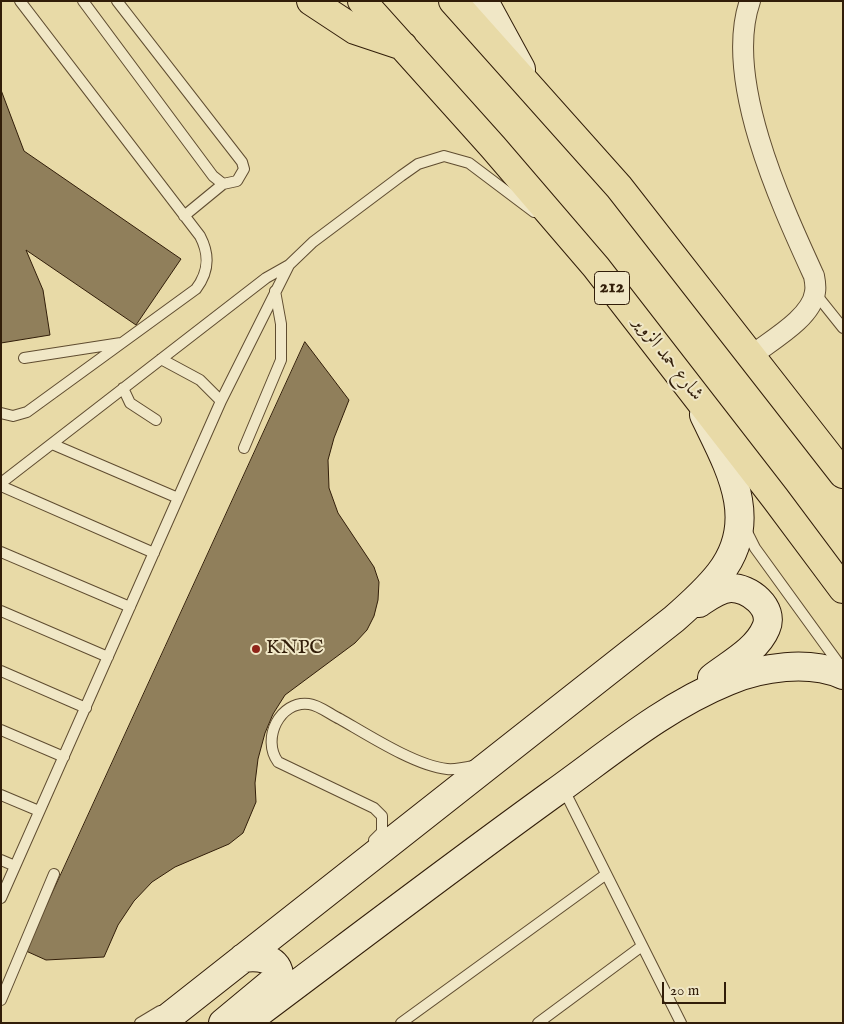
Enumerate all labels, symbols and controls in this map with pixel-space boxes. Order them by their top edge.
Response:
road number: 212 [594,272,630,304]
street label: شارع حمد الزوير [626,312,708,406]
place label: KNPC [266,637,324,661]
marker: KNPC [250,643,262,655]
scale bar [664,972,728,1004]
text: 20 m [670,981,699,1000]

